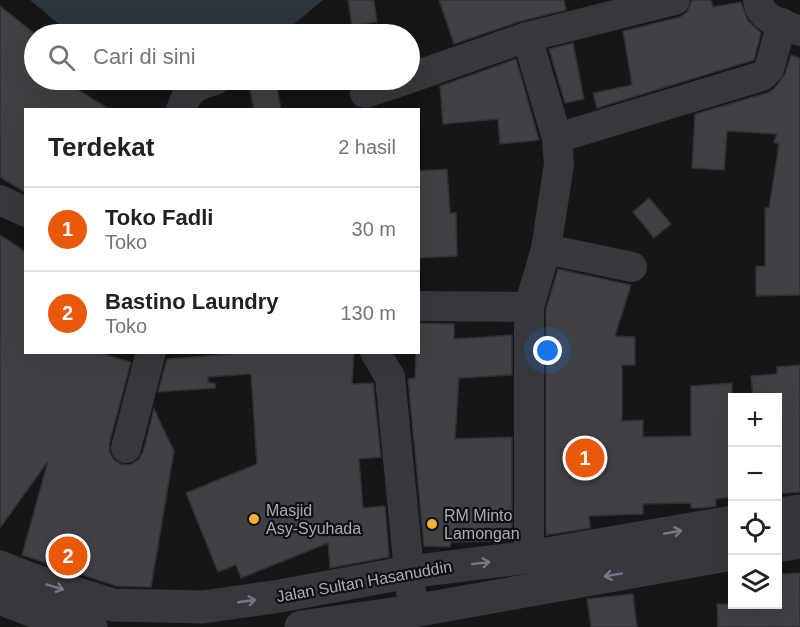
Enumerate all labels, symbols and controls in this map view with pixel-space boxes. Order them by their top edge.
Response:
search box [24,24,420,90]
icon: search [45,41,78,74]
text: Cari di sini [93,44,196,69]
text: Terdekat [48,132,154,162]
text: 2 hasil [338,136,396,158]
text: Toko Fadli [105,205,213,230]
text: 1 [62,218,73,240]
text: 30 m [352,218,396,240]
text: Toko [105,231,147,253]
text: Bastino Laundry [105,289,279,314]
text: 2 [62,302,73,324]
text: 130 m [340,302,396,324]
text: Toko [105,315,147,337]
your location [533,336,562,365]
map controls [728,393,782,609]
button: + [728,393,782,447]
pin: 1 [566,436,604,480]
button: − [728,447,782,501]
button: locate [728,501,782,555]
place label: Masjid Asy-Syuhada [266,502,361,537]
place label: RM Minto Lamongan [444,507,520,542]
marker: Masjid Asy-Syuhada [247,512,261,526]
marker: RM Minto Lamongan [425,517,439,531]
one-way arrow [663,526,683,537]
pin: 2 [48,534,88,578]
button: layers [728,555,782,609]
one-way arrow [470,557,490,568]
street label: Jalan Sultan Hasanuddin [275,558,453,605]
one-way arrow [604,570,623,581]
one-way arrow [45,582,64,593]
one-way arrow [236,595,256,606]

